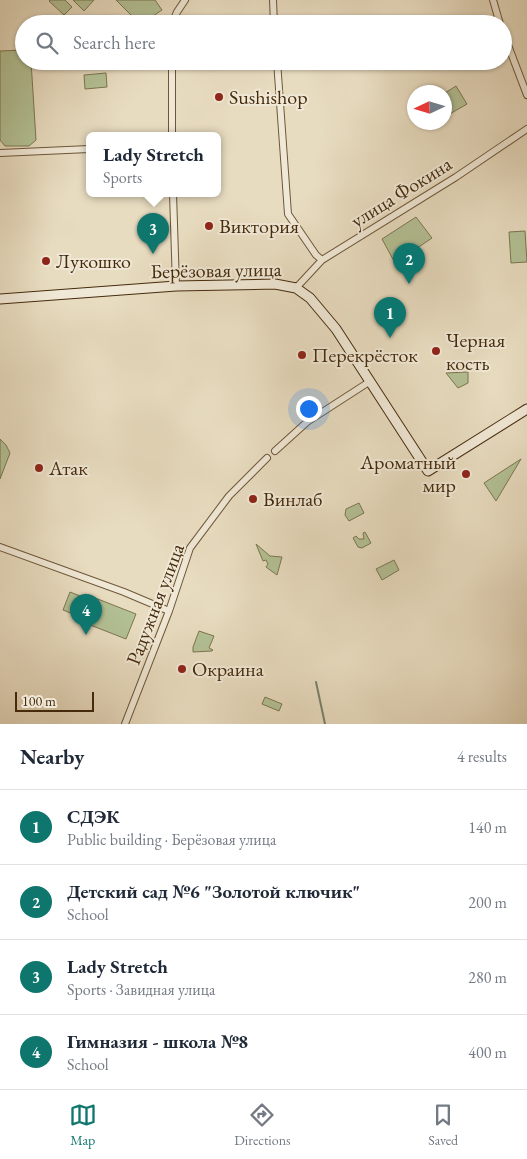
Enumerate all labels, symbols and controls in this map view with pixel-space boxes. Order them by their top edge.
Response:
search box [15,15,512,70]
icon: search [33,29,61,57]
text: Search here [73,30,155,55]
place label: Sushishop [229,84,308,110]
north arrow [407,85,452,130]
marker: Sushishop [213,91,225,103]
popup [86,132,221,197]
text: Lady Stretch [103,142,204,167]
street label: улица Фокина [346,151,456,233]
text: Sports [103,167,142,188]
pin: 3 [137,213,169,254]
place label: Виктория [219,213,299,239]
marker: Виктория [203,220,215,232]
pin: 2 [393,243,425,284]
place label: Лукошко [56,248,131,274]
marker: Лукошко [40,255,52,267]
street label: Берёзовая улица [150,256,282,284]
pin: 1 [374,297,406,338]
place label: Черная кость [446,327,505,376]
place label: Перекрёсток [312,342,418,368]
marker: Черная кость [430,345,442,357]
marker: Перекрёсток [296,349,308,361]
your location [296,396,322,422]
place label: Ароматный мир [359,449,456,498]
place label: Атак [48,455,88,481]
marker: Атак [33,462,45,474]
marker: Ароматный мир [460,468,472,480]
place label: Винлаб [263,486,322,512]
marker: Винлаб [247,493,259,505]
street label: Радужная улица [120,540,190,668]
pin: 4 [70,594,102,635]
place label: Окраина [192,656,264,682]
marker: Окраина [176,663,188,675]
scale bar [15,689,94,712]
text: 100 m [22,692,56,710]
text: Nearby [20,743,84,770]
text: 4 results [457,746,507,767]
text: СДЭК [67,804,120,829]
text: 1 [32,817,40,838]
text: 140 m [468,817,507,838]
text: Public building · Берёзовая улица [67,829,276,850]
text: Детский сад №6 "Золотой ключик" [67,879,360,904]
text: 2 [32,892,40,913]
text: 200 m [468,892,507,913]
text: School [67,904,109,925]
text: Lady Stretch [67,954,168,979]
text: 3 [32,967,40,988]
text: 280 m [468,967,507,988]
text: Sports · Завидная улица [67,979,215,1000]
text: Гимназия - школа №8 [67,1029,248,1054]
text: 4 [32,1042,40,1063]
text: 400 m [468,1042,507,1063]
text: School [67,1054,109,1075]
tab: Map [69,1101,97,1149]
tab: Directions [234,1101,291,1149]
tab: Saved [428,1101,458,1149]

